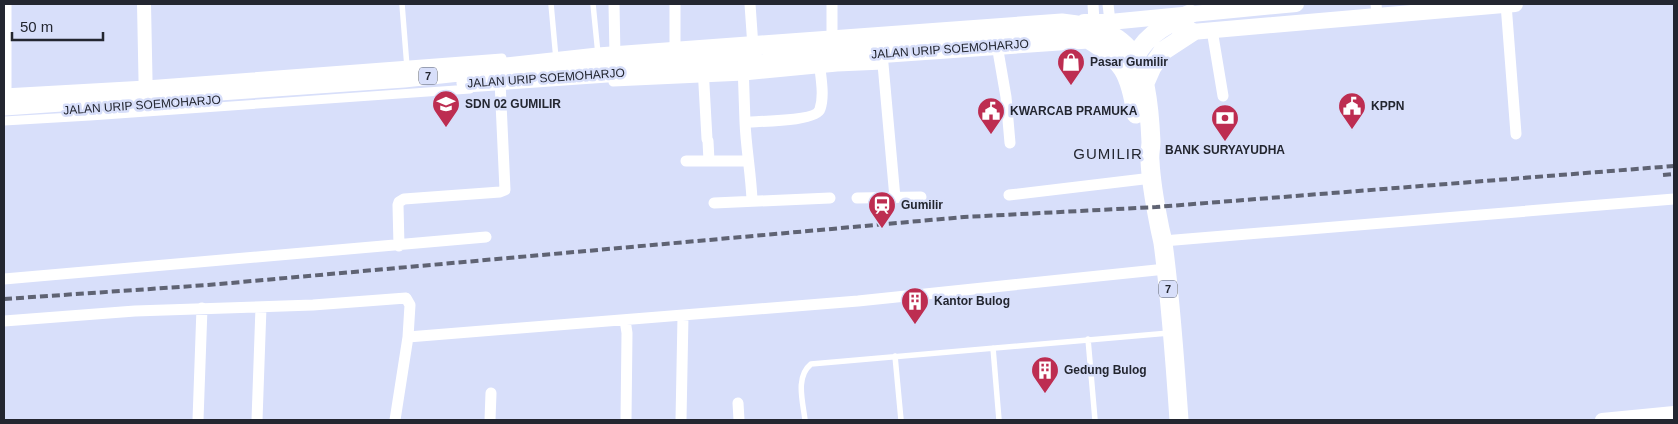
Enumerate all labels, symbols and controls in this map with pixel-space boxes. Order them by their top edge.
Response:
scale bar [12,10,104,42]
text: 50 m [20,18,53,35]
street label: JALAN URIP SOEMOHARJO [871,37,1029,61]
shop icon: Pasar Gumilir [1056,47,1086,86]
place label: Pasar Gumilir [1090,55,1168,69]
street label: JALAN URIP SOEMOHARJO [467,66,625,90]
road number: 7 [419,68,437,84]
school or university icon: SDN 02 GUMILIR [431,89,461,128]
public building icon: KPPN [1337,91,1367,130]
street label: JALAN URIP SOEMOHARJO [63,93,221,117]
public building icon: KWARCAB PRAMUKA [976,96,1006,135]
place label: SDN 02 GUMILIR [465,97,561,111]
place label: KPPN [1371,99,1404,113]
bank icon: BANK SURYAYUDHA [1210,103,1240,142]
place label: KWARCAB PRAMUKA [1010,104,1138,118]
place label: BANK SURYAYUDHA [1165,143,1285,157]
district label: GUMILIR [1073,145,1143,162]
station icon: Gumilir [867,190,897,229]
place label: Gumilir [901,198,943,212]
road number: 7 [1159,280,1177,298]
building icon: Kantor Bulog [900,286,930,325]
place label: Kantor Bulog [934,294,1010,308]
building icon: Gedung Bulog [1030,355,1060,394]
place label: Gedung Bulog [1064,363,1147,377]

